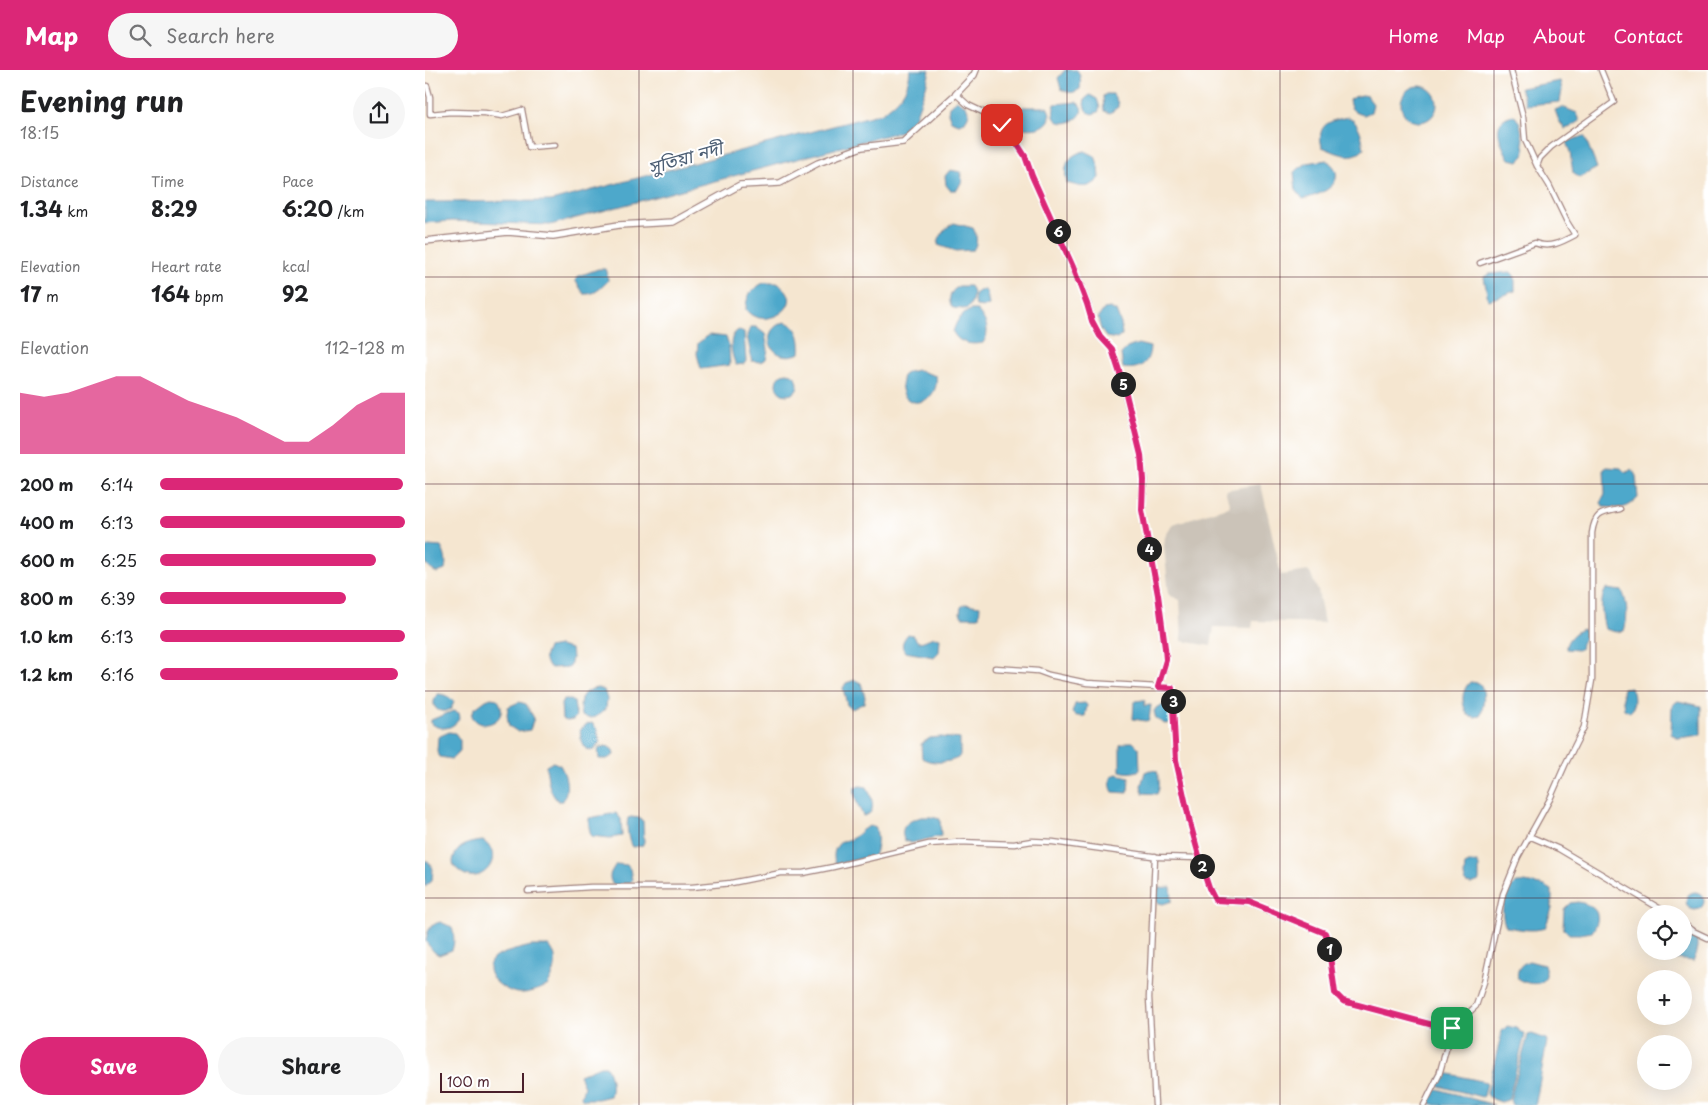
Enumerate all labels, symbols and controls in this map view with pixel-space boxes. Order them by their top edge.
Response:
search box [108,13,458,58]
text: Map [25,17,78,53]
icon: search [126,21,154,49]
text: Search here [166,21,275,49]
text: Home [1388,22,1438,49]
text: Map [1466,22,1505,49]
text: About [1533,22,1585,49]
text: Contact [1613,22,1683,49]
text: Evening run [20,79,184,122]
button: share [353,87,405,139]
pin [981,104,1023,146]
icon: check [988,111,1016,139]
text: 18:15 [20,120,59,144]
water label: সুতিয়া নদী [645,133,728,180]
text: Distance [20,171,79,192]
text: Time [151,171,184,192]
text: Pace [282,171,314,192]
text: 1.34 [20,192,63,224]
text: 8:29 [151,192,198,224]
text: 6:20 [282,192,333,224]
text: km [63,201,88,222]
text: /km [333,201,364,222]
pin: 6 [1045,218,1071,244]
text: 6 [1054,221,1063,242]
text: Elevation [20,256,80,277]
text: Heart rate [151,256,222,277]
text: kcal [282,256,310,277]
text: 17 [20,277,42,309]
text: 164 [151,277,190,309]
text: 92 [282,277,309,309]
text: m [42,286,59,307]
text: bpm [190,286,224,307]
text: Elevation [20,335,89,359]
text: 112–128 m [325,335,405,359]
pin: 5 [1111,372,1135,396]
text: 5 [1119,374,1128,395]
text: 200 m [20,472,74,496]
text: 6:14 [100,472,134,496]
text: 400 m [20,510,74,534]
text: 6:13 [100,510,134,534]
pin: 4 [1137,536,1161,562]
text: 4 [1145,539,1154,560]
text: 600 m [20,548,74,572]
text: 6:25 [100,548,137,572]
text: 800 m [20,586,73,610]
text: 6:39 [100,586,135,610]
text: 1.0 km [20,624,73,648]
text: 6:13 [100,624,134,648]
text: 1.2 km [20,662,73,686]
text: 6:16 [100,662,134,686]
pin: 3 [1161,688,1185,714]
text: 3 [1169,691,1178,712]
pin: 2 [1189,854,1215,878]
text: 2 [1198,856,1207,877]
map controls [1637,905,1692,1090]
button: locate [1637,905,1692,960]
pin: 1 [1317,936,1341,962]
text: 1 [1326,939,1333,960]
button: + [1637,970,1692,1025]
pin [1431,1007,1473,1049]
icon: arrive [1438,1014,1466,1042]
button: − [1637,1035,1692,1090]
button: Save [20,1037,208,1095]
button: Share [218,1037,405,1095]
scale bar [440,1070,524,1093]
text: 100 m [447,1071,490,1092]

